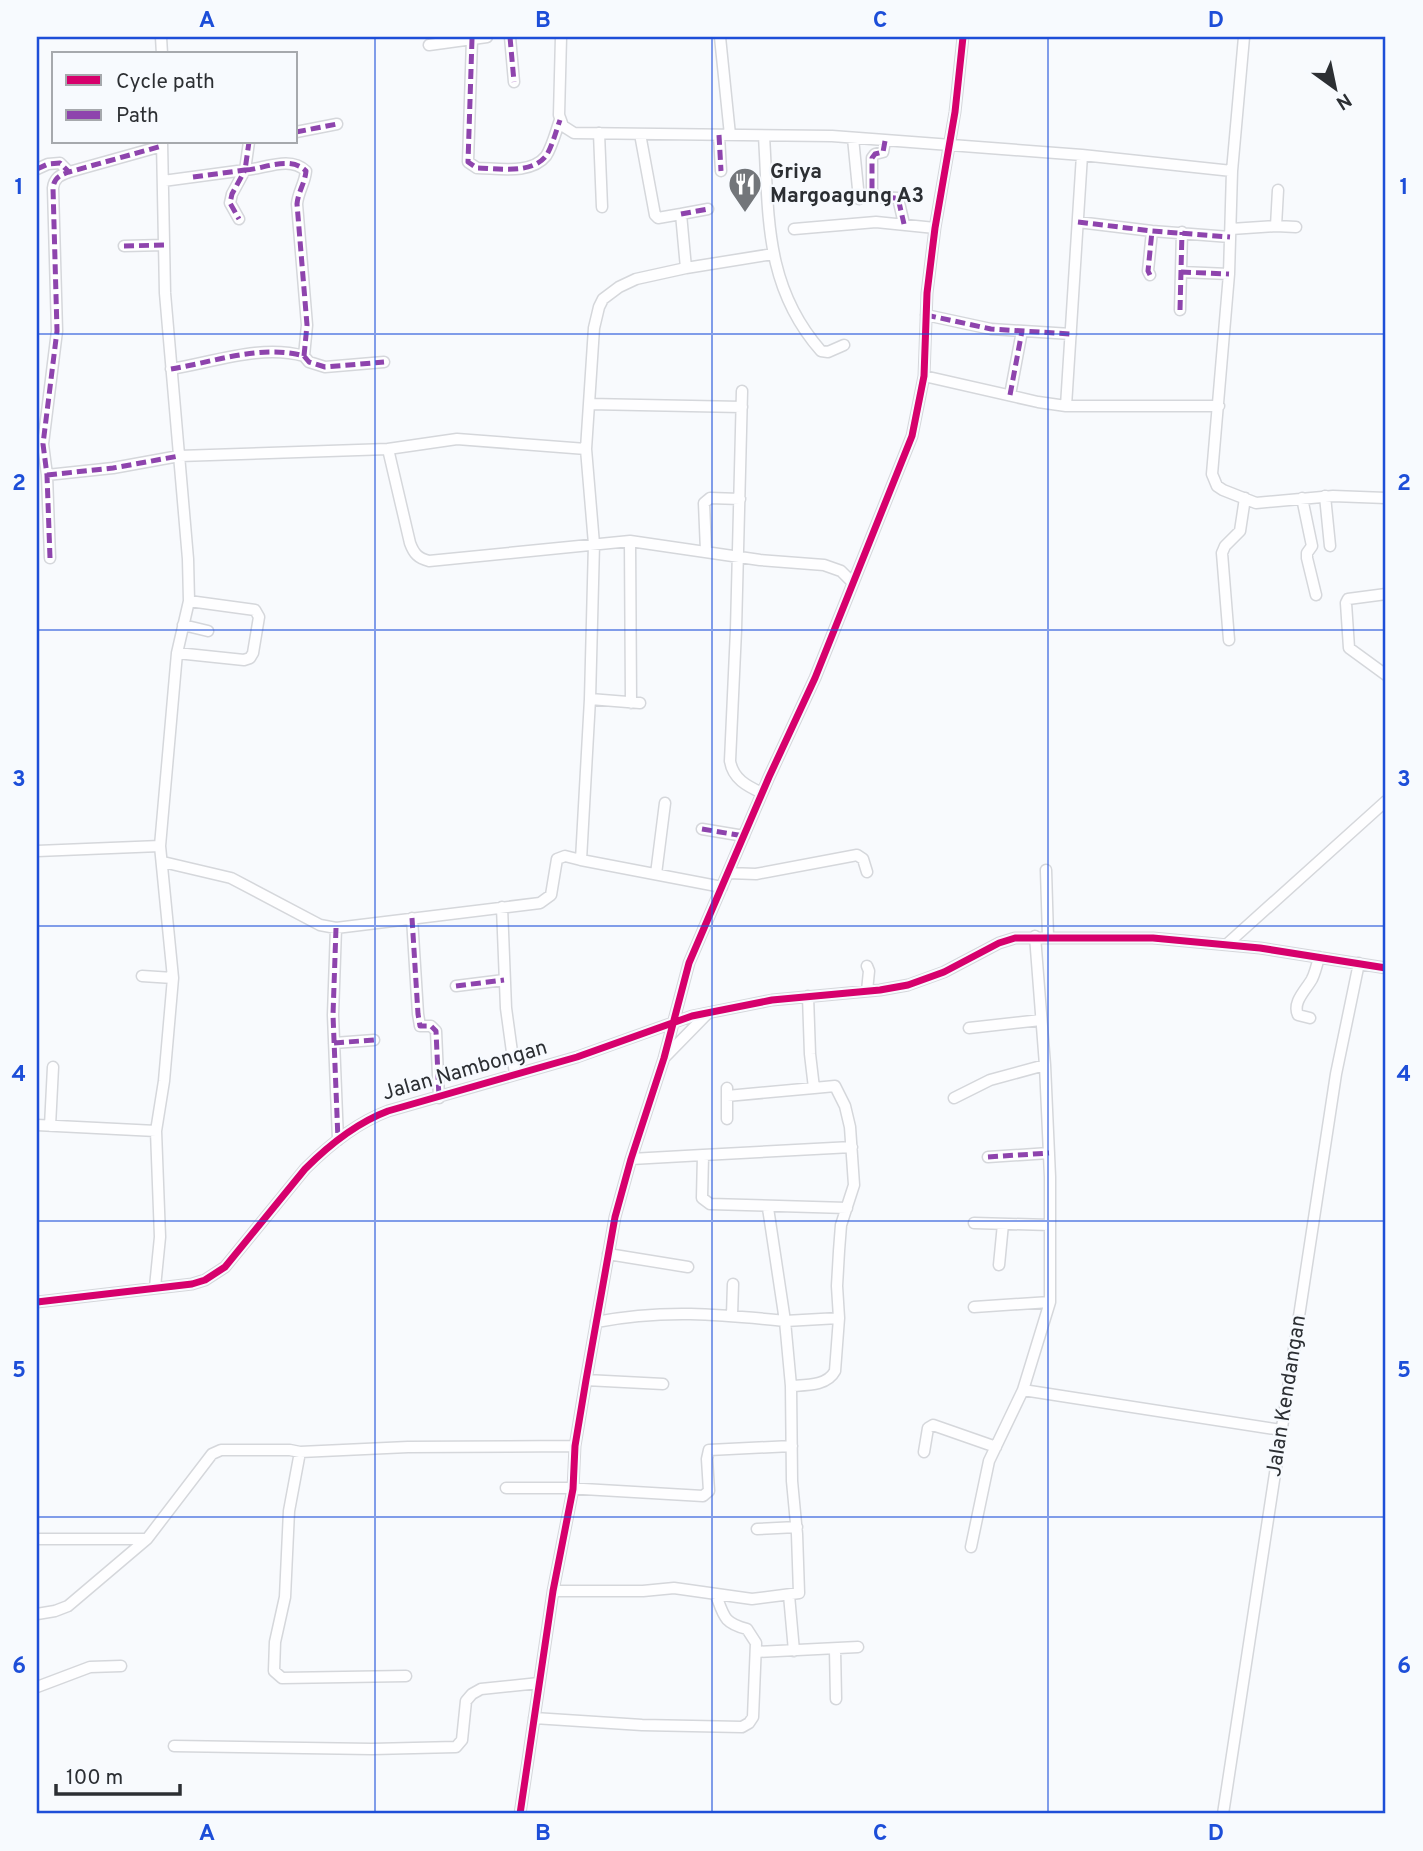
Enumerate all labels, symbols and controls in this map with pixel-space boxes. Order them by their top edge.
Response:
text: A [199,7,215,36]
text: B [535,7,551,36]
text: C [873,7,887,36]
text: D [1208,7,1224,36]
legend [52,52,298,144]
north arrow [1300,52,1370,122]
text: Cycle path [116,69,215,96]
text: N [1331,87,1355,114]
text: Path [116,103,159,130]
place label: Griya Margoagung A3 [770,159,924,210]
restaurant icon: Griya Margoagung A3 [726,165,764,214]
text: 1 [14,174,24,203]
text: 1 [1399,174,1409,203]
text: 2 [12,470,26,499]
text: 2 [1397,470,1411,499]
text: 3 [12,766,26,795]
text: 3 [1397,766,1411,795]
street label: Jalan Nambongan [379,1035,551,1107]
text: 4 [12,1061,26,1090]
text: 4 [1397,1061,1411,1090]
street label: Jalan Kendangan [1261,1313,1313,1479]
text: 5 [12,1357,26,1386]
text: 5 [1397,1357,1411,1386]
text: 6 [12,1653,26,1682]
text: 6 [1397,1653,1411,1682]
scale bar [56,1753,180,1797]
text: 100 m [66,1765,123,1792]
text: A [199,1820,215,1849]
text: B [535,1820,551,1849]
text: C [873,1820,887,1849]
text: D [1208,1820,1224,1849]

